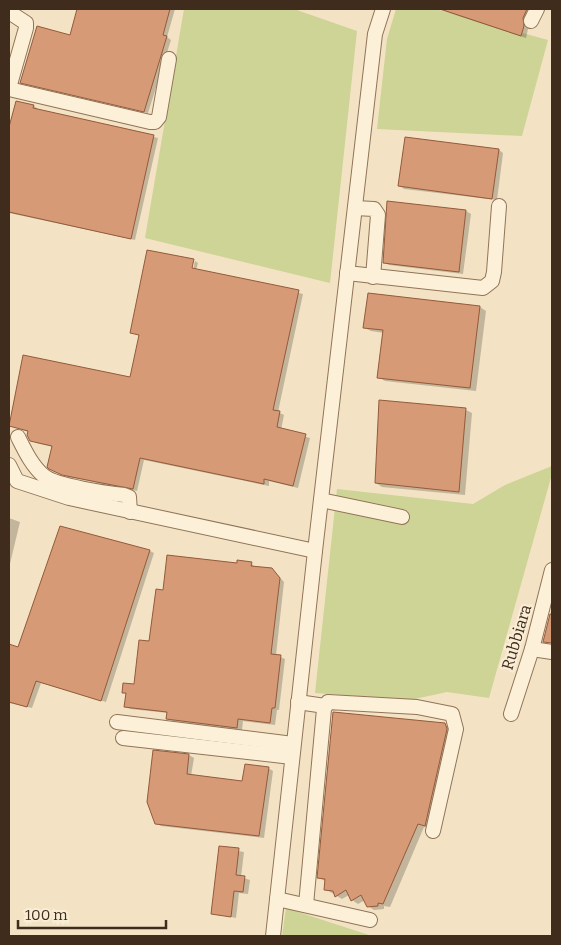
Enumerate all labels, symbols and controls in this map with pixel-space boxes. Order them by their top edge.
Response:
street label: Rubbiara [498,602,535,672]
scale bar [18,898,165,930]
text: 100 m [25,906,68,924]

